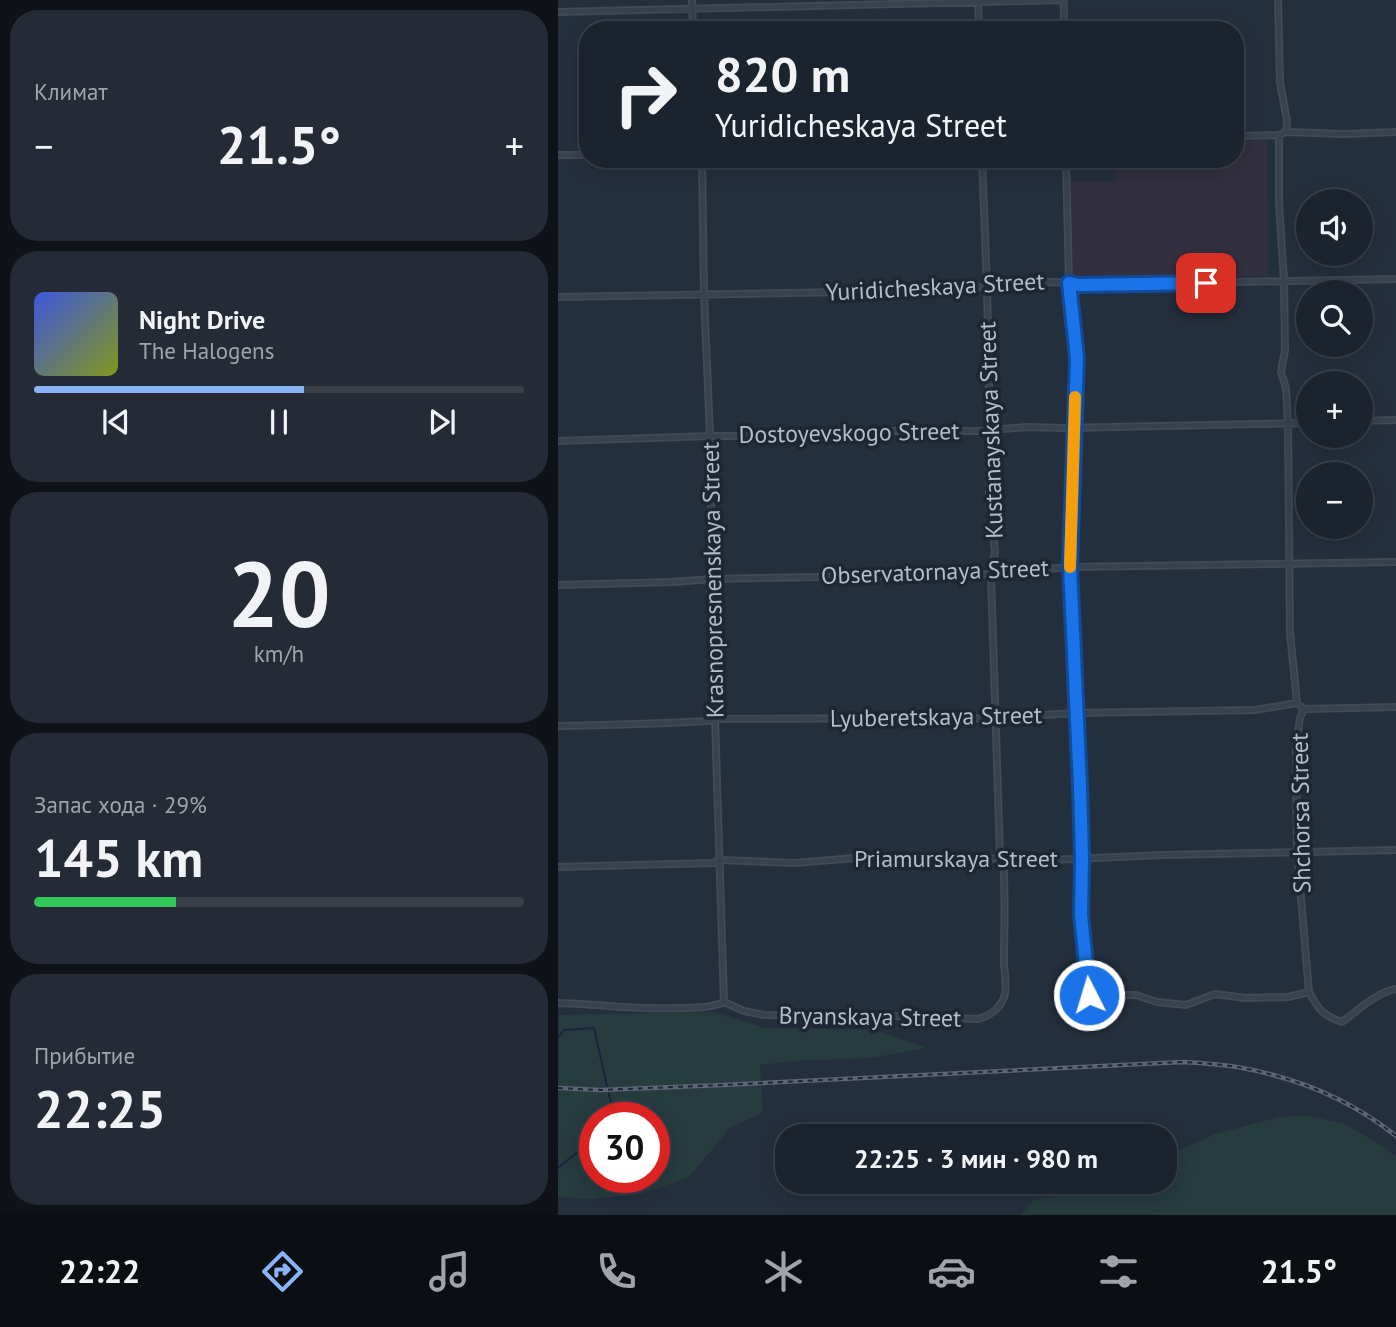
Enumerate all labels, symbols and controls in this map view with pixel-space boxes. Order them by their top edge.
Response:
text: 820 m [715,42,850,106]
icon: right [600,49,691,140]
text: Климат [34,77,108,106]
text: Yuridicheskaya Street [715,104,1007,146]
text: 21.5° [217,111,341,178]
text: − [34,121,53,170]
text: + [505,121,524,170]
map controls [1296,189,1373,539]
button: sound [1296,189,1373,266]
pin [1176,253,1236,313]
icon: arrive [1187,264,1225,302]
street label: Yuridicheskaya Street [825,265,1045,308]
button: search [1296,280,1373,357]
text: Night Drive [139,303,265,336]
street label: Kustanayskaya Street [971,321,1010,539]
text: The Halogens [139,336,274,365]
button: + [1296,371,1373,448]
icon: previous [97,403,135,441]
icon: pause [260,403,298,441]
icon: next [423,403,461,441]
street label: Dostoyevskogo Street [738,415,960,450]
street label: Krasnopresnenskaya Street [695,442,730,718]
button: − [1296,462,1373,539]
text: 20 [227,534,331,652]
street label: Observatornaya Street [820,552,1049,591]
text: km/h [254,639,304,668]
street label: Lyuberetskaya Street [830,699,1042,734]
street label: Shchorsa Street [1284,732,1317,894]
text: Запас хода · 29% [34,790,207,819]
text: 145 km [34,824,203,891]
street label: Priamurskaya Street [854,843,1058,874]
position arrow [1052,958,1126,1032]
street label: Bryanskaya Street [778,999,962,1034]
text: Прибытие [34,1041,135,1070]
text: 22:25 [34,1075,166,1142]
speed limit sign: 30 [579,1102,670,1193]
text: 22:25 · 3 мин · 980 m [854,1142,1098,1175]
icon: directions [258,1247,307,1296]
icon: music [425,1247,474,1296]
icon: phone [592,1247,641,1296]
icon: climate [759,1247,808,1296]
icon: car [927,1247,976,1296]
icon: filters [1094,1247,1143,1296]
text: 22:22 [59,1250,140,1292]
text: 21.5° [1261,1250,1337,1292]

